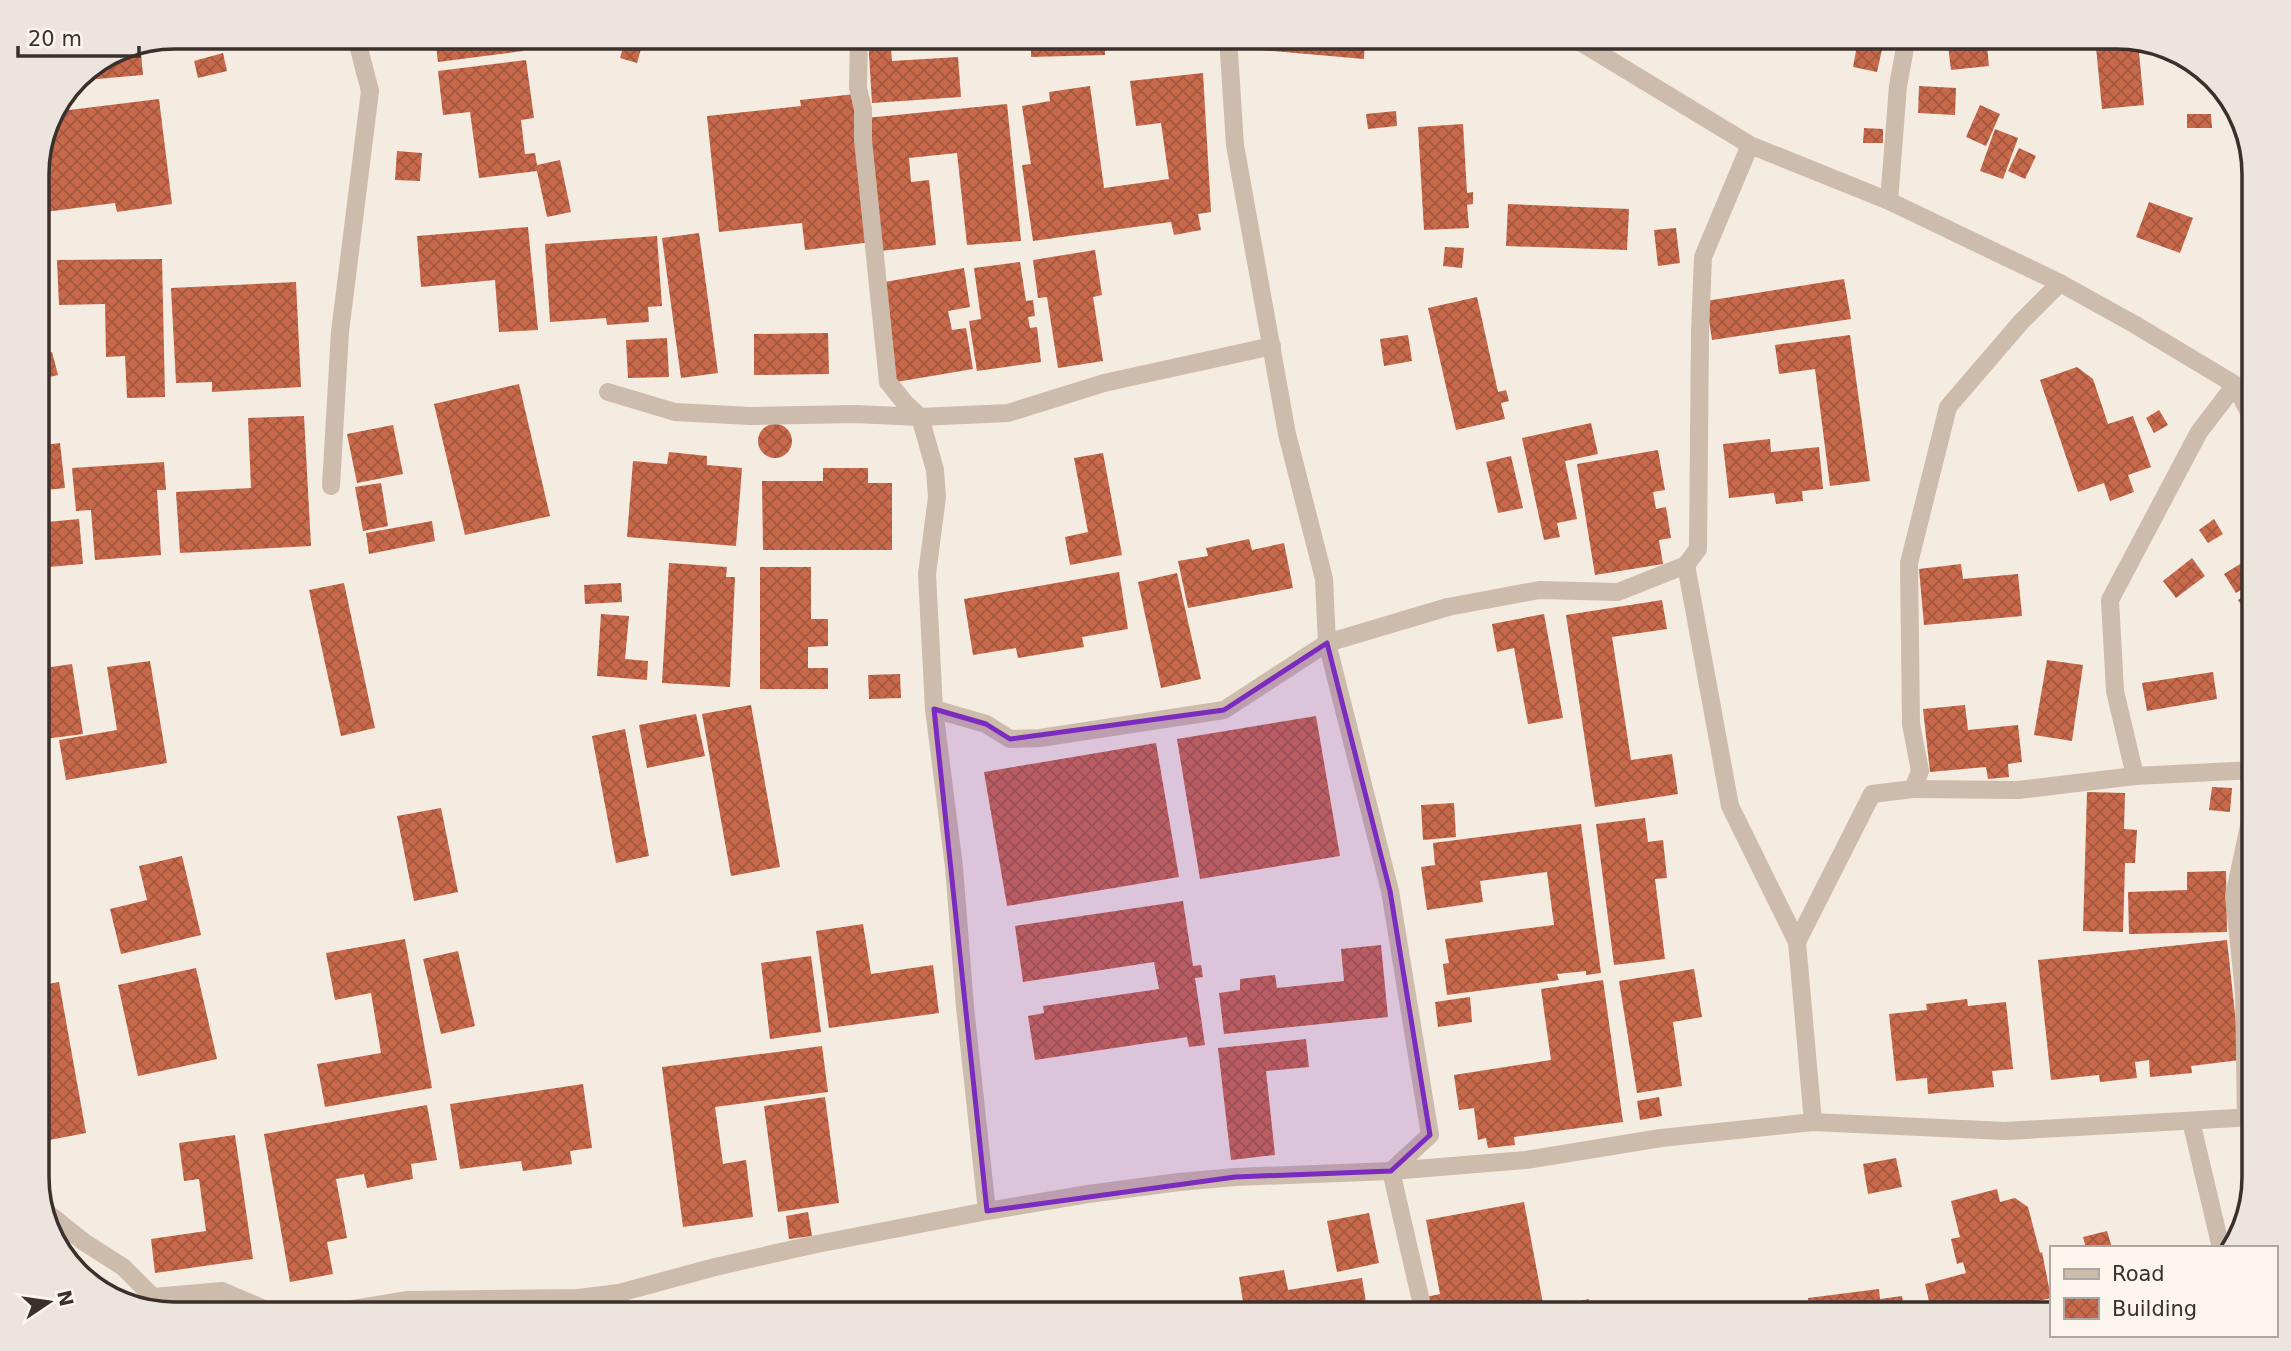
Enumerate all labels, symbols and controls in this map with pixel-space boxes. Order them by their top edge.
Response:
scale bar [18,14,138,58]
text: 20 m [28,27,82,51]
legend [2050,1246,2277,1337]
text: Road [2112,1262,2165,1286]
north arrow [14,1267,84,1337]
text: N [53,1288,78,1308]
text: Building [2112,1297,2197,1321]

